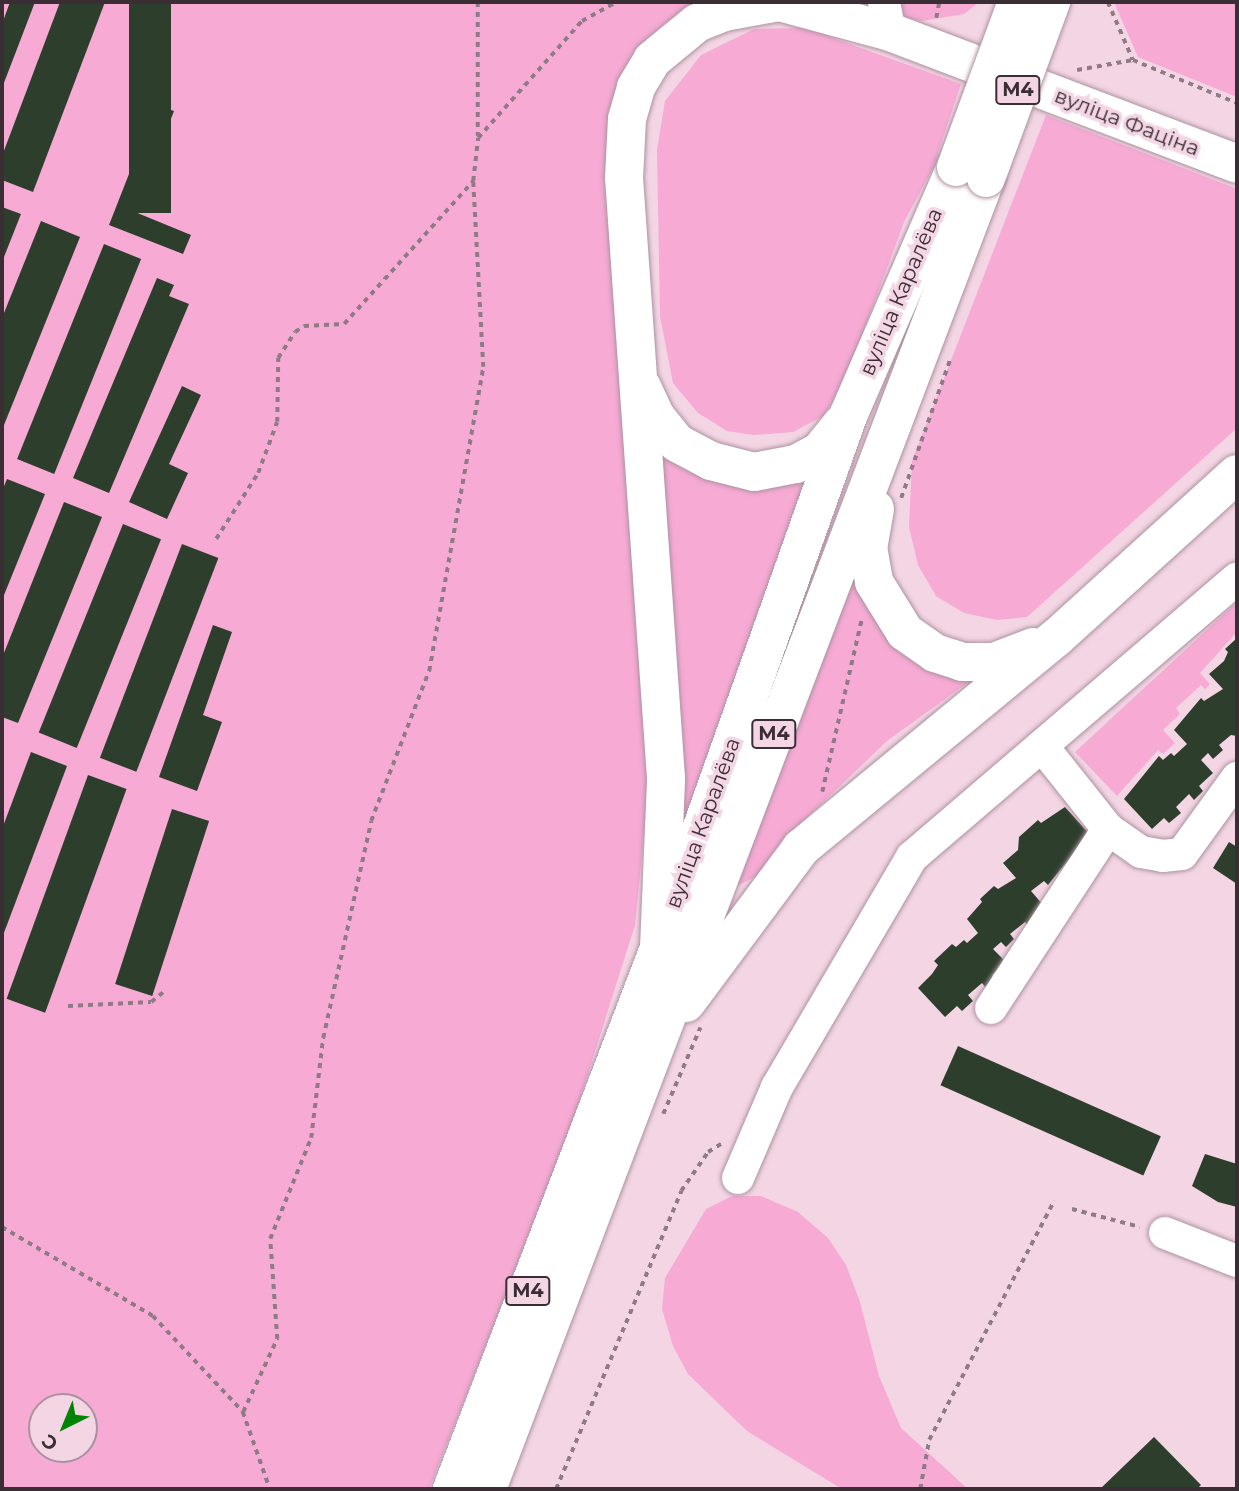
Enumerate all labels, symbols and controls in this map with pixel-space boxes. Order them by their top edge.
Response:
road number: М4 [995,74,1041,106]
street label: вуліца Фаціна [1051,83,1203,161]
street label: вуліца Каралёва [854,204,948,380]
road number: М4 [751,719,797,750]
street label: вуліца Каралёва [660,734,746,912]
road number: М4 [505,1275,551,1306]
north arrow [28,1393,98,1463]
text: С [37,1429,63,1455]

